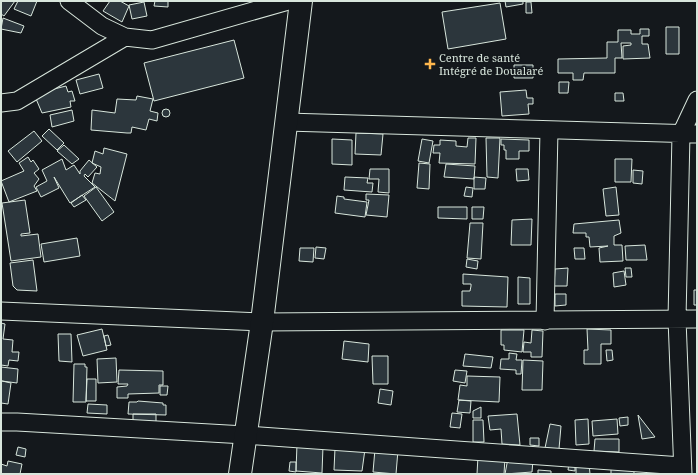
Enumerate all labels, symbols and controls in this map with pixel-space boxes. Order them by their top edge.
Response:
place label: Centre de santé Intégré de Doualaré [439,50,544,78]
marker: Centre de santé Intégré de Doualaré [424,58,436,70]

